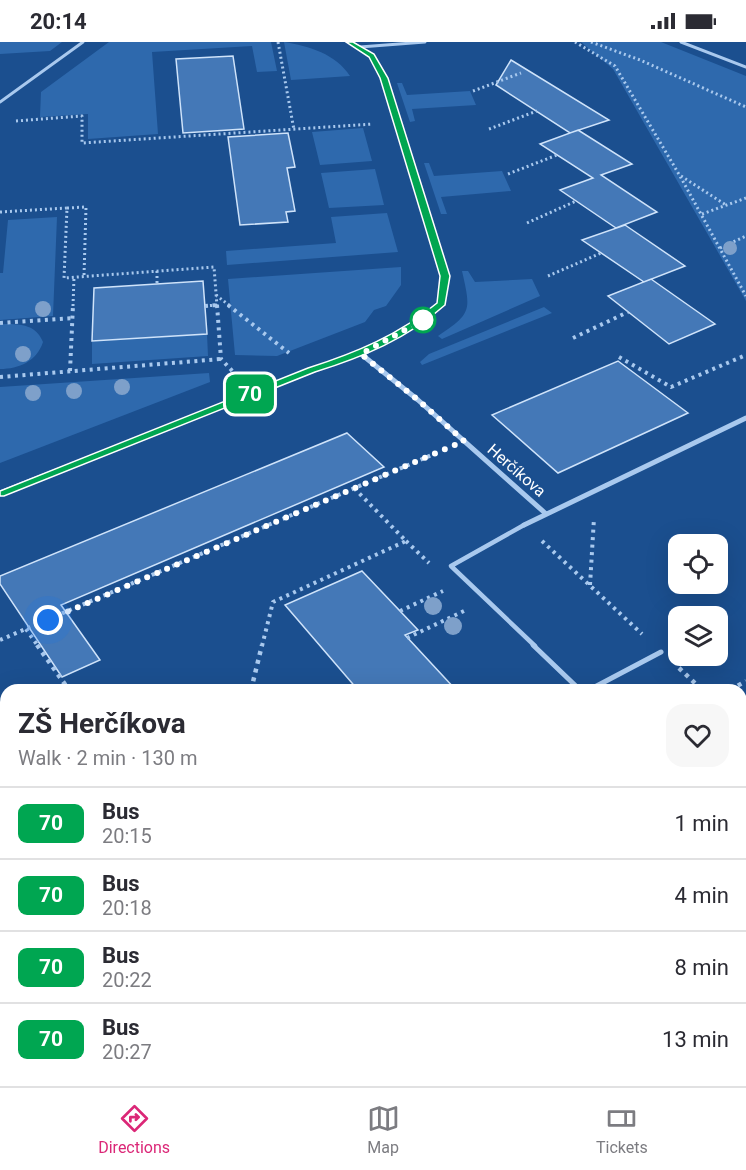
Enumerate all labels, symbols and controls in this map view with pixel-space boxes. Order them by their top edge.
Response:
text: 20:14 [30,9,87,34]
unlabelled marker [410,307,436,333]
line badge: 70 [223,374,277,414]
text: 70 [238,382,262,406]
street label: Herčíkova [484,440,550,501]
map controls [668,534,728,666]
button: locate [668,534,728,594]
your location [33,605,63,635]
button: layers [668,606,728,666]
button: heart [666,704,729,767]
text: ZŠ Herčíkova [18,707,186,740]
text: Walk · 2 min · 130 m [18,746,197,770]
text: Bus [102,799,140,824]
text: 70 [39,811,63,835]
text: 1 min [674,811,729,836]
text: 20:15 [102,824,152,848]
text: Bus [102,871,140,896]
text: 70 [39,883,63,907]
text: 4 min [674,883,729,908]
text: 20:18 [102,896,152,920]
text: Bus [102,943,140,968]
text: 70 [39,955,63,979]
text: 8 min [674,955,729,980]
text: 20:22 [102,968,152,992]
text: Bus [102,1015,140,1040]
text: 70 [39,1027,63,1051]
text: 13 min [662,1027,729,1052]
text: 20:27 [102,1040,152,1064]
tab: Directions [98,1102,170,1157]
tab: Map [367,1102,400,1157]
tab: Tickets [596,1102,648,1157]

